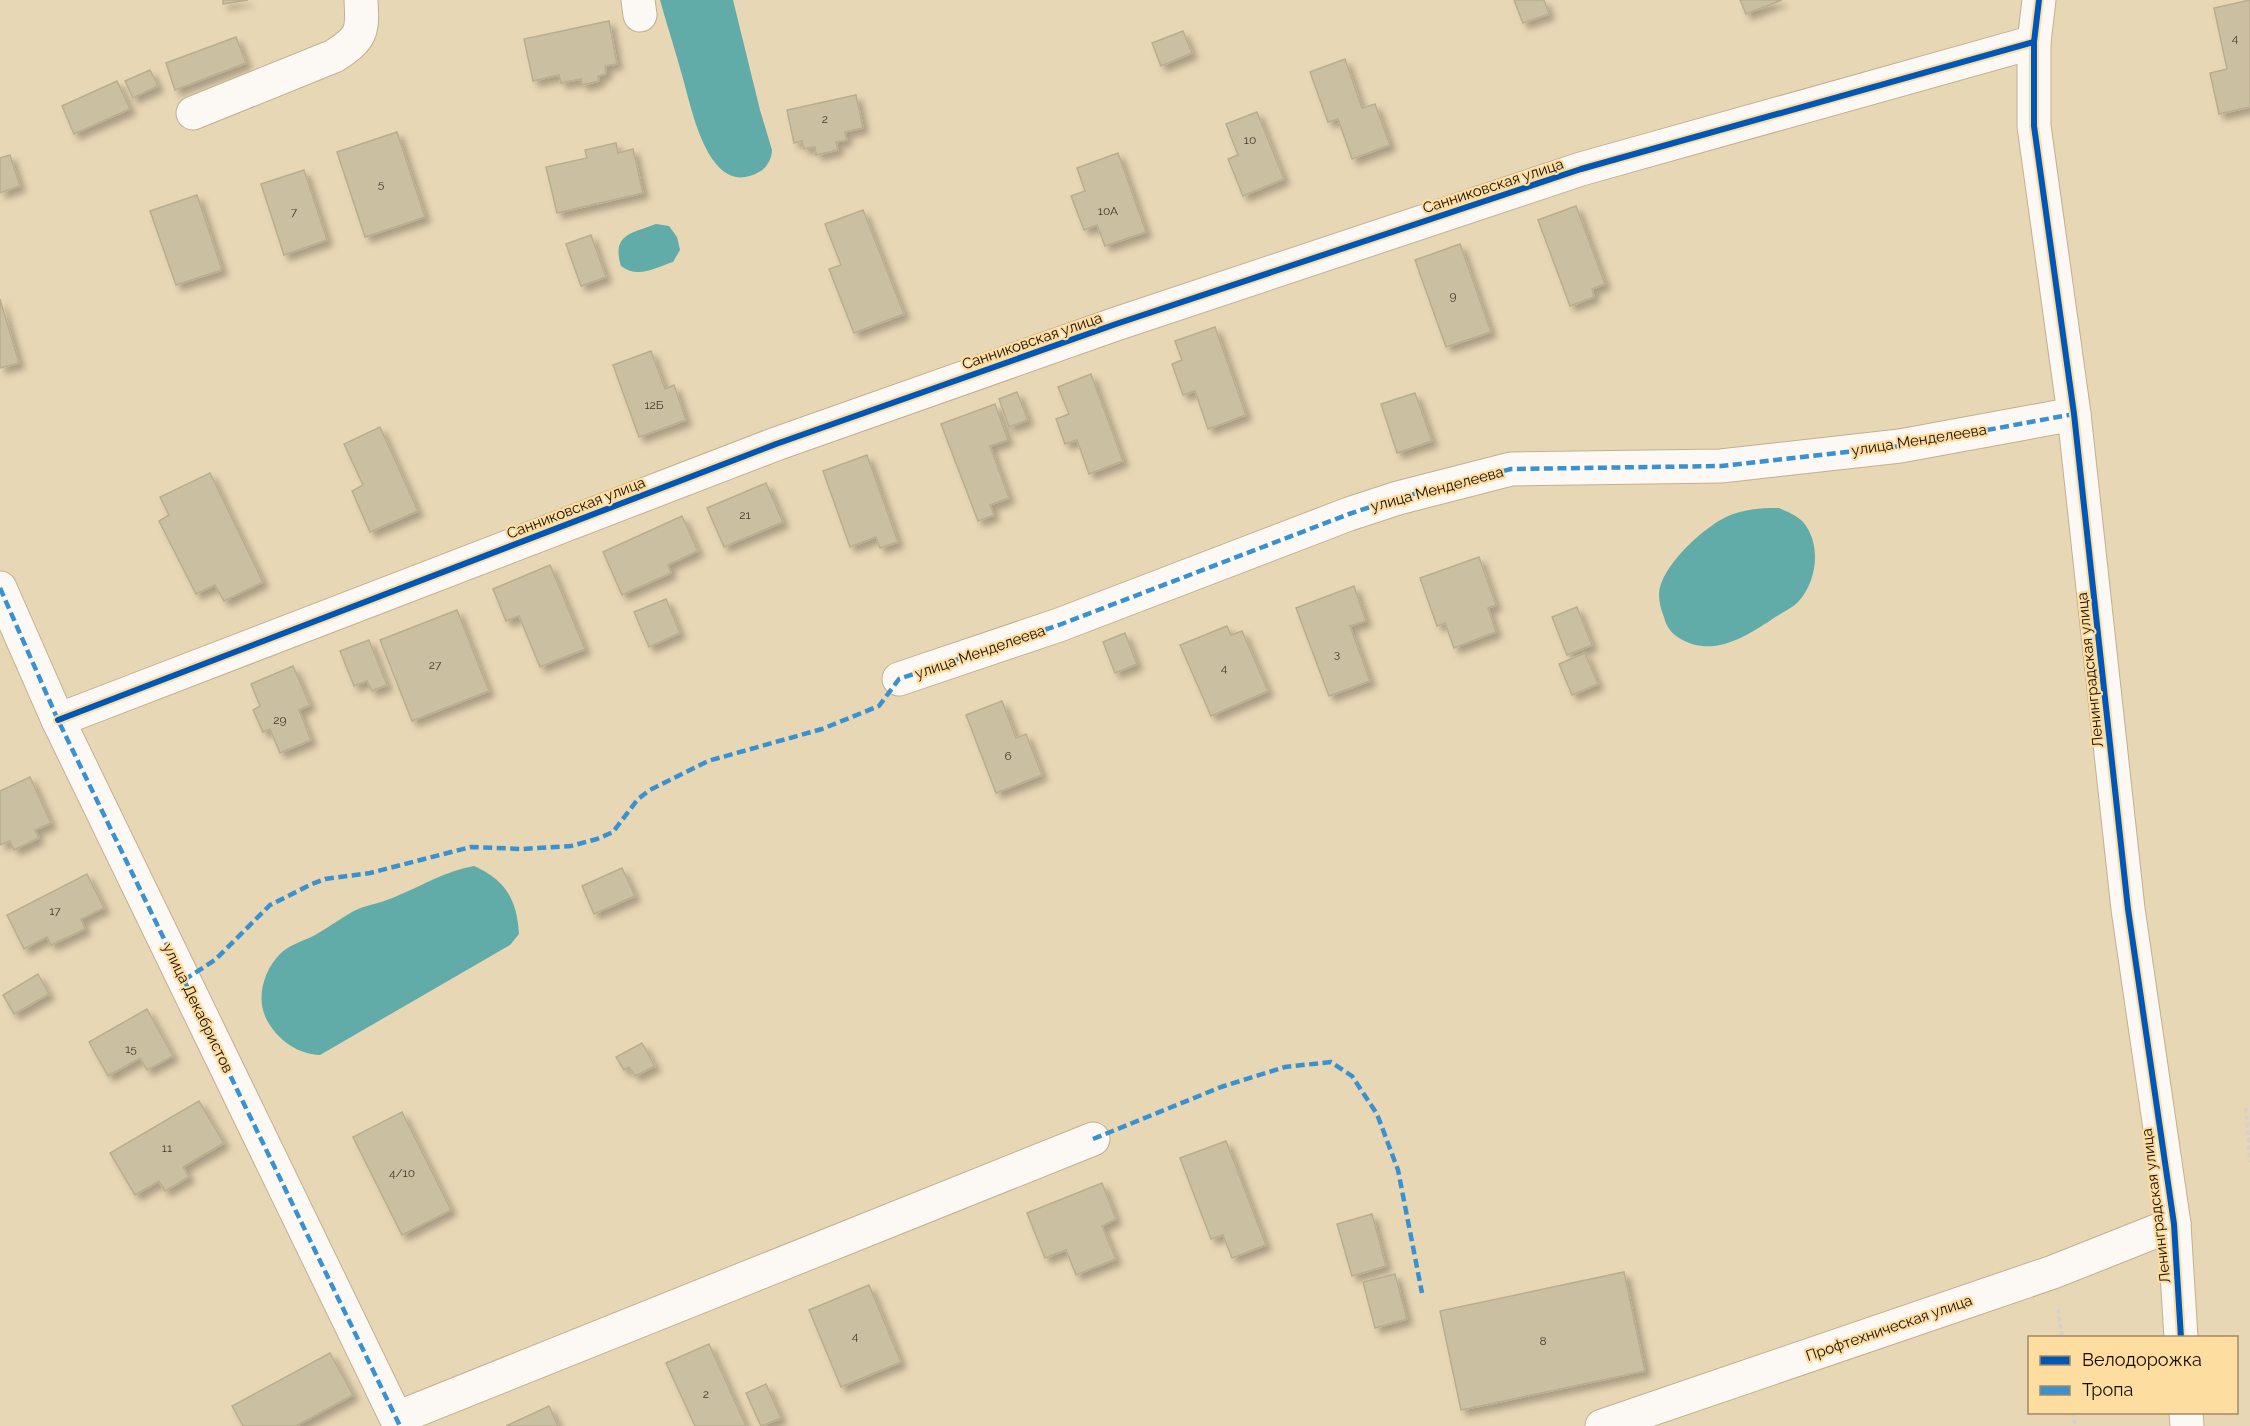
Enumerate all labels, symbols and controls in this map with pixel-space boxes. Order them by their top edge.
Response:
house number: 4 [2232,31,2239,45]
house number: 2 [822,112,828,126]
house number: 10 [1244,133,1256,147]
street label: Санниковская улица [1420,155,1566,217]
house number: 5 [378,177,385,191]
house number: 10А [1098,204,1118,218]
house number: 7 [291,205,298,219]
house number: 9 [1449,289,1457,303]
street label: Санниковская улица [960,309,1104,373]
house number: 12Б [644,398,664,412]
street label: улица Менделеева [1850,420,1988,460]
street label: улица Менделеева [1369,463,1505,515]
street label: Санниковская улица [504,473,648,543]
house number: 21 [739,508,751,522]
street label: Ленинградская улица [2073,591,2107,749]
street label: улица Менделеева [912,621,1048,683]
house number: 3 [1334,647,1340,661]
house number: 27 [429,658,442,672]
house number: 4 [1221,661,1228,675]
house number: 29 [273,713,287,727]
house number: 6 [1004,749,1012,763]
house number: 17 [49,904,61,918]
street label: улица Декабристов [159,940,237,1076]
house number: 15 [125,1042,137,1056]
street label: Ленинградская улица [2138,1127,2174,1285]
house number: 11 [162,1141,172,1155]
house number: 4/10 [389,1166,415,1180]
street label: Профтехническая улица [1803,1291,1975,1365]
house number: 4 [852,1329,859,1343]
house number: 8 [1539,1334,1547,1348]
legend [2028,1336,2238,1414]
text: Велодорожка [2082,1349,2202,1370]
text: Тропа [2082,1379,2133,1400]
house number: 2 [703,1387,709,1401]

